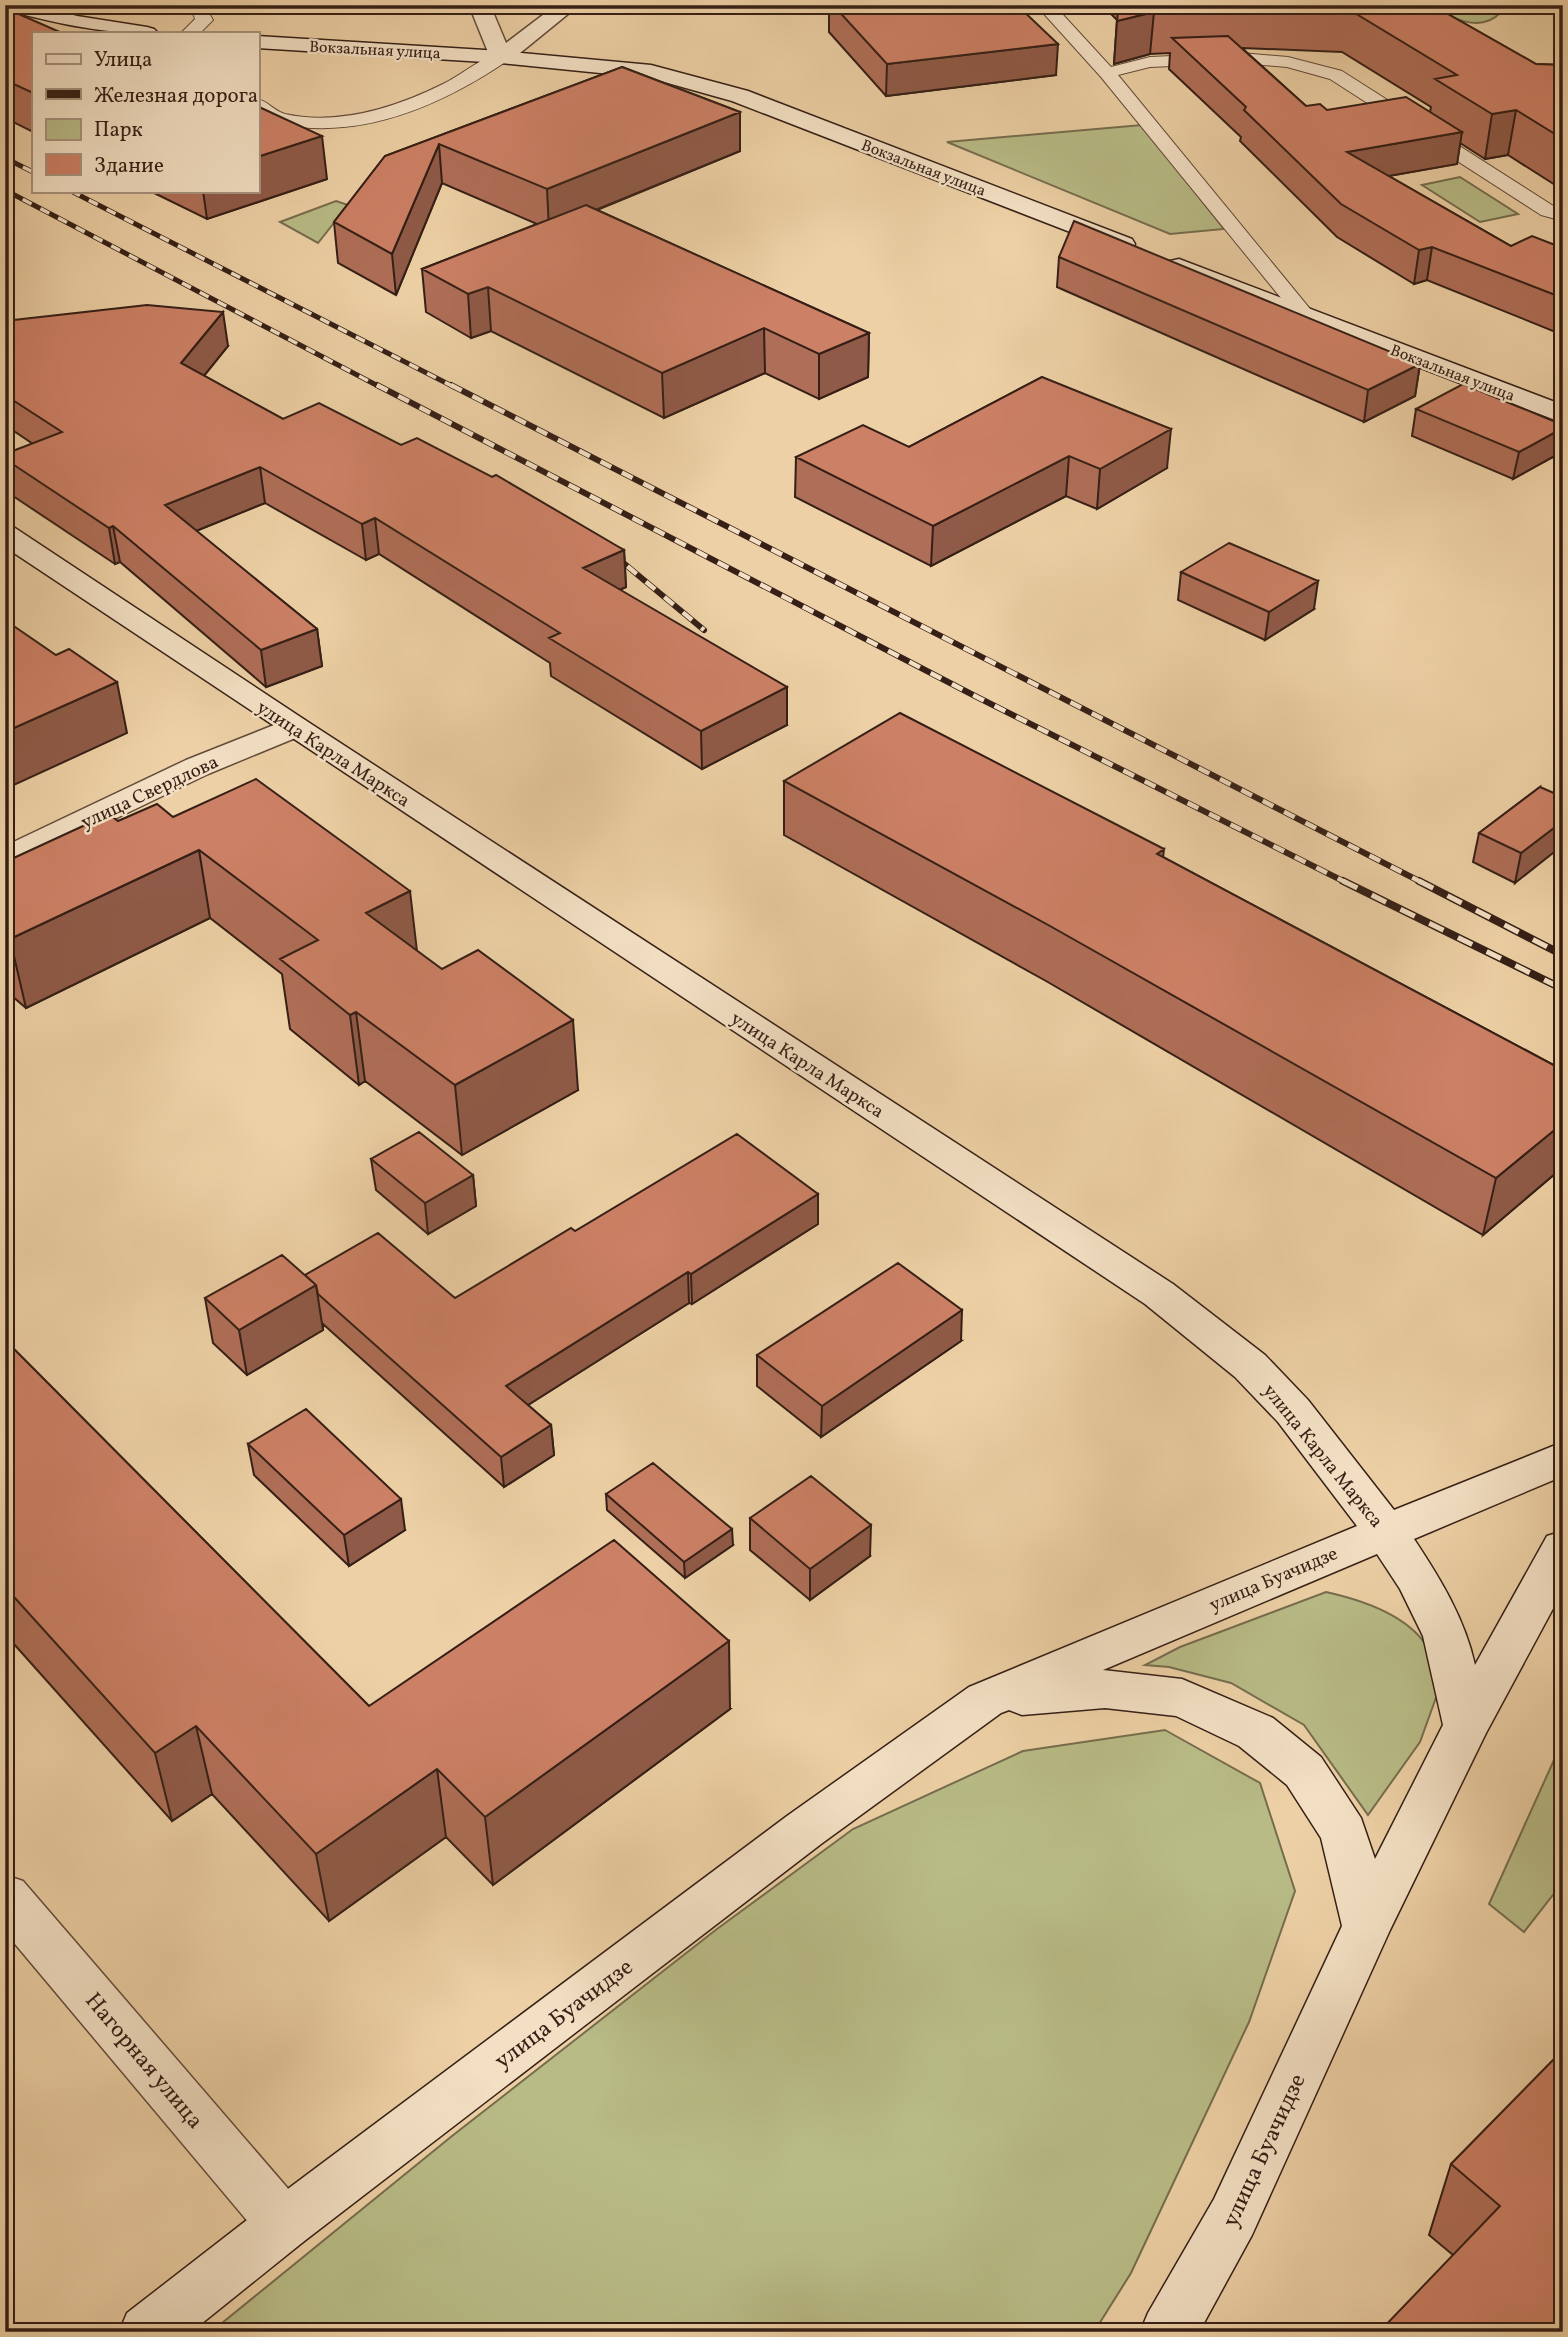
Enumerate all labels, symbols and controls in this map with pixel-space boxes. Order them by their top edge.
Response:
legend [32,32,259,192]
street label: Вокзальная улица [309,37,441,65]
text: Улица [94,46,152,75]
text: Железная дорога [94,82,258,111]
text: Парк [94,116,143,145]
street label: Вокзальная улица [858,135,989,203]
text: Здание [94,152,164,181]
street label: Вокзальная улица [1387,340,1518,408]
street label: улица Карла Маркса [251,695,415,814]
street label: улица Свердлова [77,750,223,836]
street label: улица Карла Маркса [725,1006,889,1125]
street label: улица Карла Маркса [1256,1379,1389,1534]
street label: улица Буачидзе [1206,1541,1342,1619]
street label: улица Буачидзе [488,1952,640,2077]
street label: Нагорная улица [77,1986,210,2136]
street label: улица Буачидзе [1215,2069,1314,2233]

